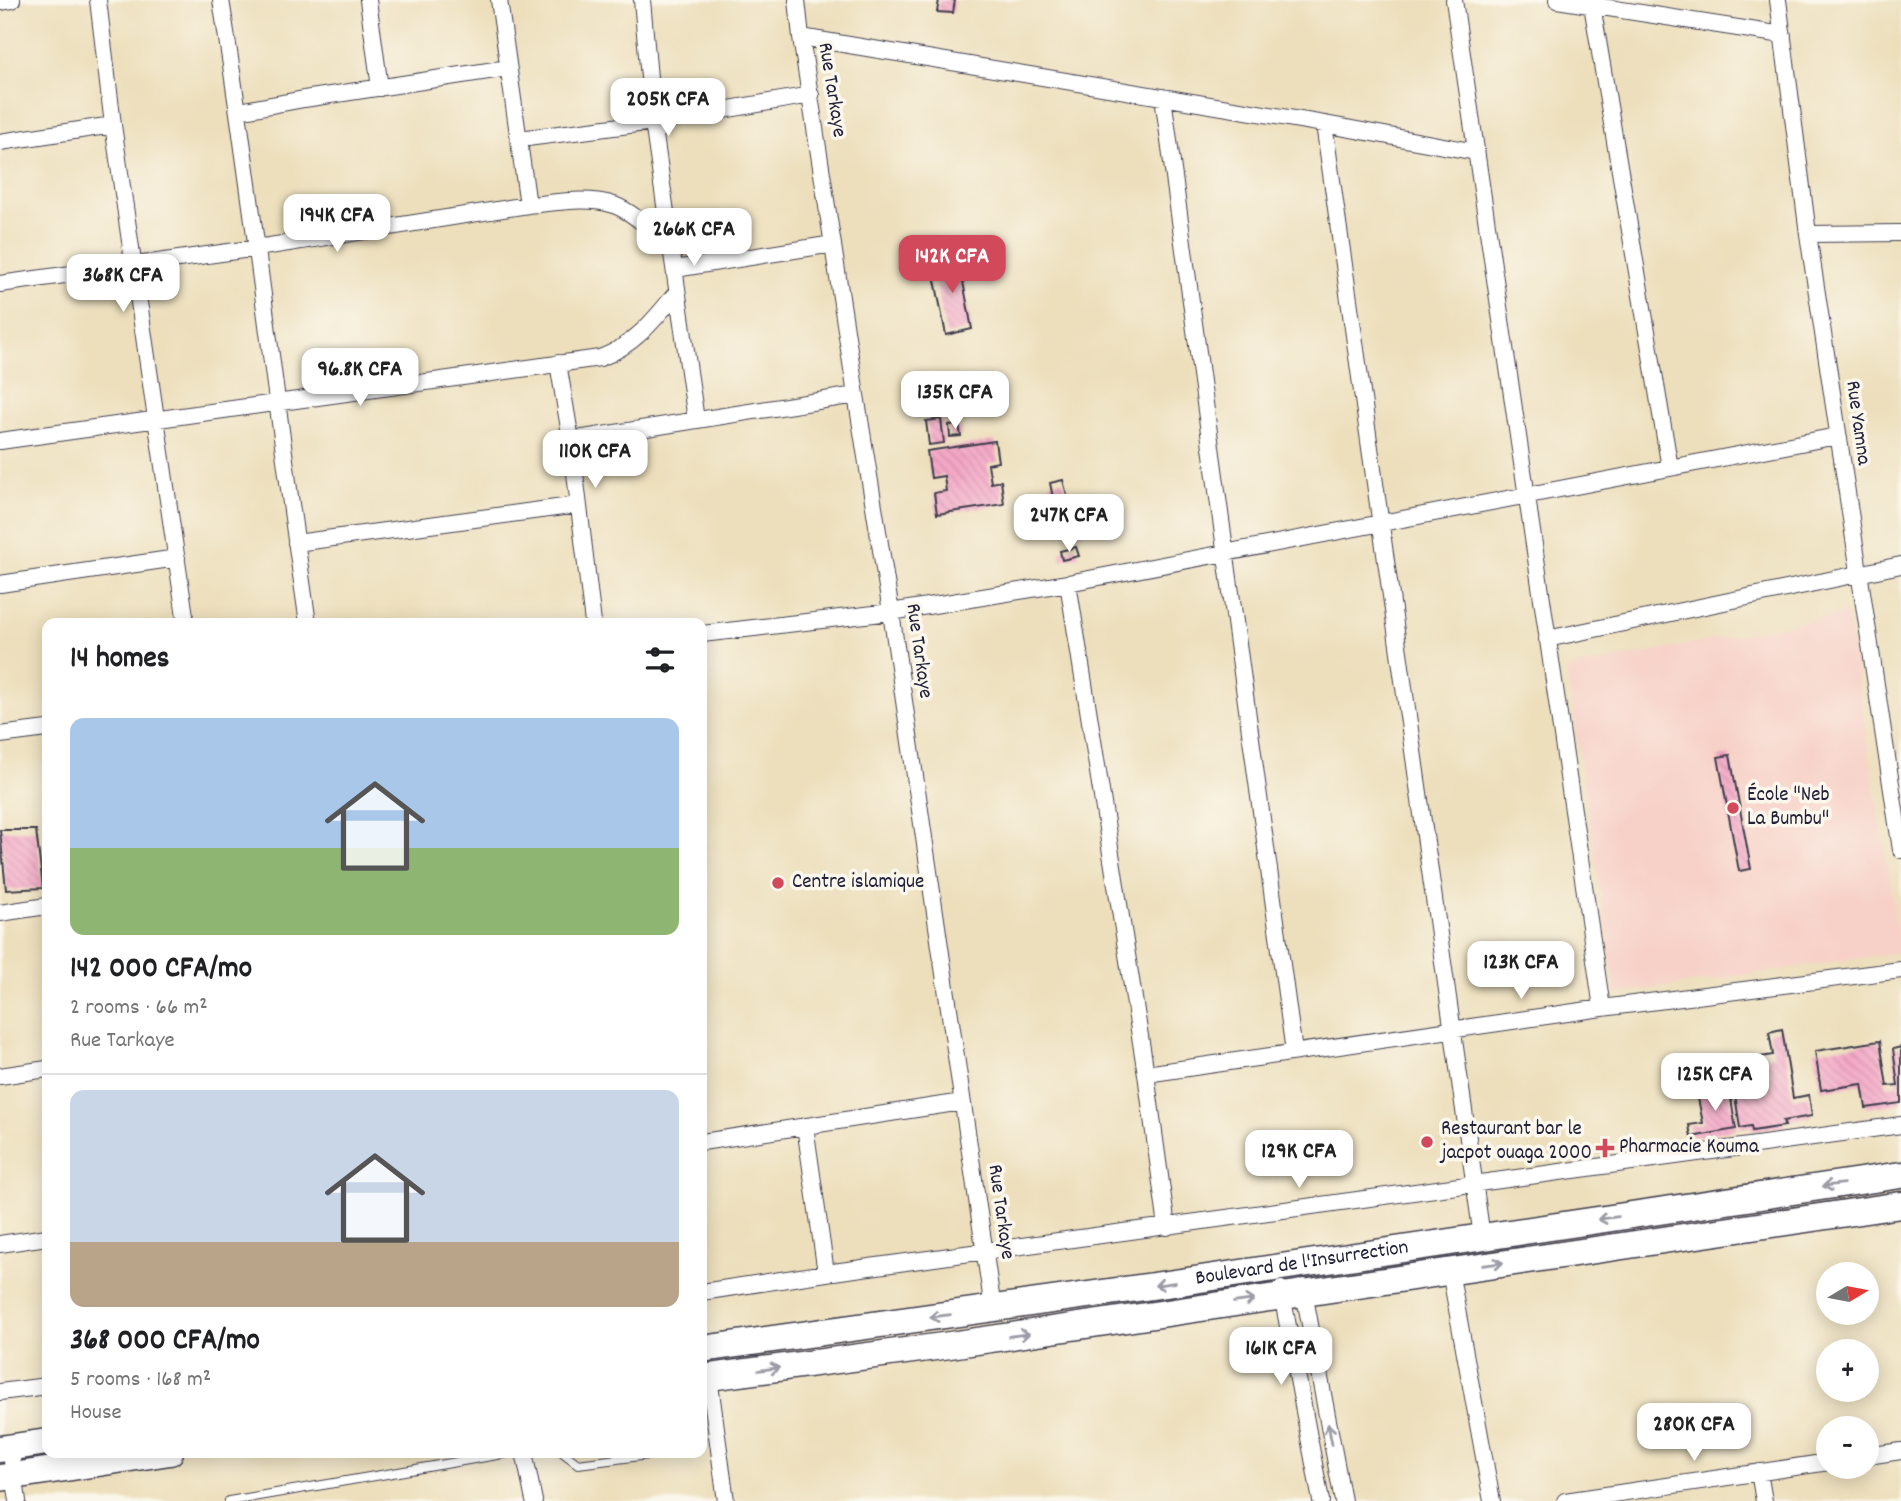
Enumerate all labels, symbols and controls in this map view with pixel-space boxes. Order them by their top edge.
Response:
street label: Rue Tarkaye [809,40,853,140]
pin: 205K CFA [596,78,740,138]
text: 205K CFA [626,84,710,117]
pin: 194K CFA [265,194,409,254]
text: 194K CFA [299,200,375,233]
pin: 266K CFA [622,208,766,268]
text: 266K CFA [653,214,735,247]
pin: 142K CFA [880,236,1024,295]
text: 142K CFA [915,241,989,274]
pin: 368K CFA [51,254,195,314]
text: 368K CFA [83,260,163,293]
pin: 96.8K CFA [280,348,440,408]
text: 96.8K CFA [318,354,402,387]
pin: 135K CFA [883,372,1027,431]
text: 135K CFA [917,377,993,410]
street label: Rue Yamna [1836,379,1878,468]
pin: 110K CFA [523,430,667,490]
text: 110K CFA [559,436,631,469]
pin: 247K CFA [997,494,1141,554]
text: 247K CFA [1030,500,1108,533]
street label: Rue Tarkaye [896,602,940,700]
text: 14 homes [70,639,169,682]
icon: filters [641,641,679,679]
icon: home [312,763,438,889]
place label: École "Neb La Bumbu" [1747,781,1830,835]
marker: École "Neb La Bumbu" [1725,800,1741,816]
place label: Centre islamique [792,868,924,898]
marker: Centre islamique [770,875,786,891]
pin: 123K CFA [1449,942,1593,1001]
text: 123K CFA [1483,947,1559,980]
text: 142 000 CFA/mo [70,949,252,992]
text: 2 rooms · 66 m² [70,992,208,1025]
text: Rue Tarkaye [70,1025,175,1058]
pin: 125K CFA [1643,1054,1787,1113]
text: 125K CFA [1677,1059,1753,1092]
place label: Restaurant bar le jacpot ouaga 2000 [1439,1115,1592,1169]
pin: 129K CFA [1227,1130,1371,1190]
place label: Pharmacie Kouma [1619,1133,1760,1163]
marker: Restaurant bar le jacpot ouaga 2000 [1419,1134,1435,1150]
icon: home [312,1135,438,1261]
text: 129K CFA [1261,1136,1337,1169]
marker: Pharmacie Kouma [1597,1140,1613,1156]
street label: Rue Tarkaye [978,1163,1022,1261]
one-way arrow [1823,1178,1845,1191]
one-way arrow [1598,1212,1620,1225]
street label: Boulevard de l'Insurrection [1194,1233,1410,1295]
one-way arrow [1482,1258,1504,1271]
north arrow [1816,1262,1880,1325]
map controls [1816,1262,1879,1479]
one-way arrow [1154,1278,1177,1291]
one-way arrow [1232,1295,1255,1308]
one-way arrow [929,1310,952,1323]
text: 368 000 CFA/mo [70,1321,260,1364]
one-way arrow [1007,1328,1030,1341]
pin: 161K CFA [1209,1328,1353,1387]
text: 161K CFA [1245,1333,1317,1366]
button: + [1816,1339,1879,1402]
one-way arrow [758,1362,780,1375]
text: 5 rooms · 168 m² [70,1364,211,1397]
text: House [70,1397,122,1430]
pin: 280K CFA [1622,1404,1766,1463]
text: 280K CFA [1653,1409,1735,1442]
button: − [1816,1416,1879,1479]
one-way arrow [1323,1423,1336,1446]

